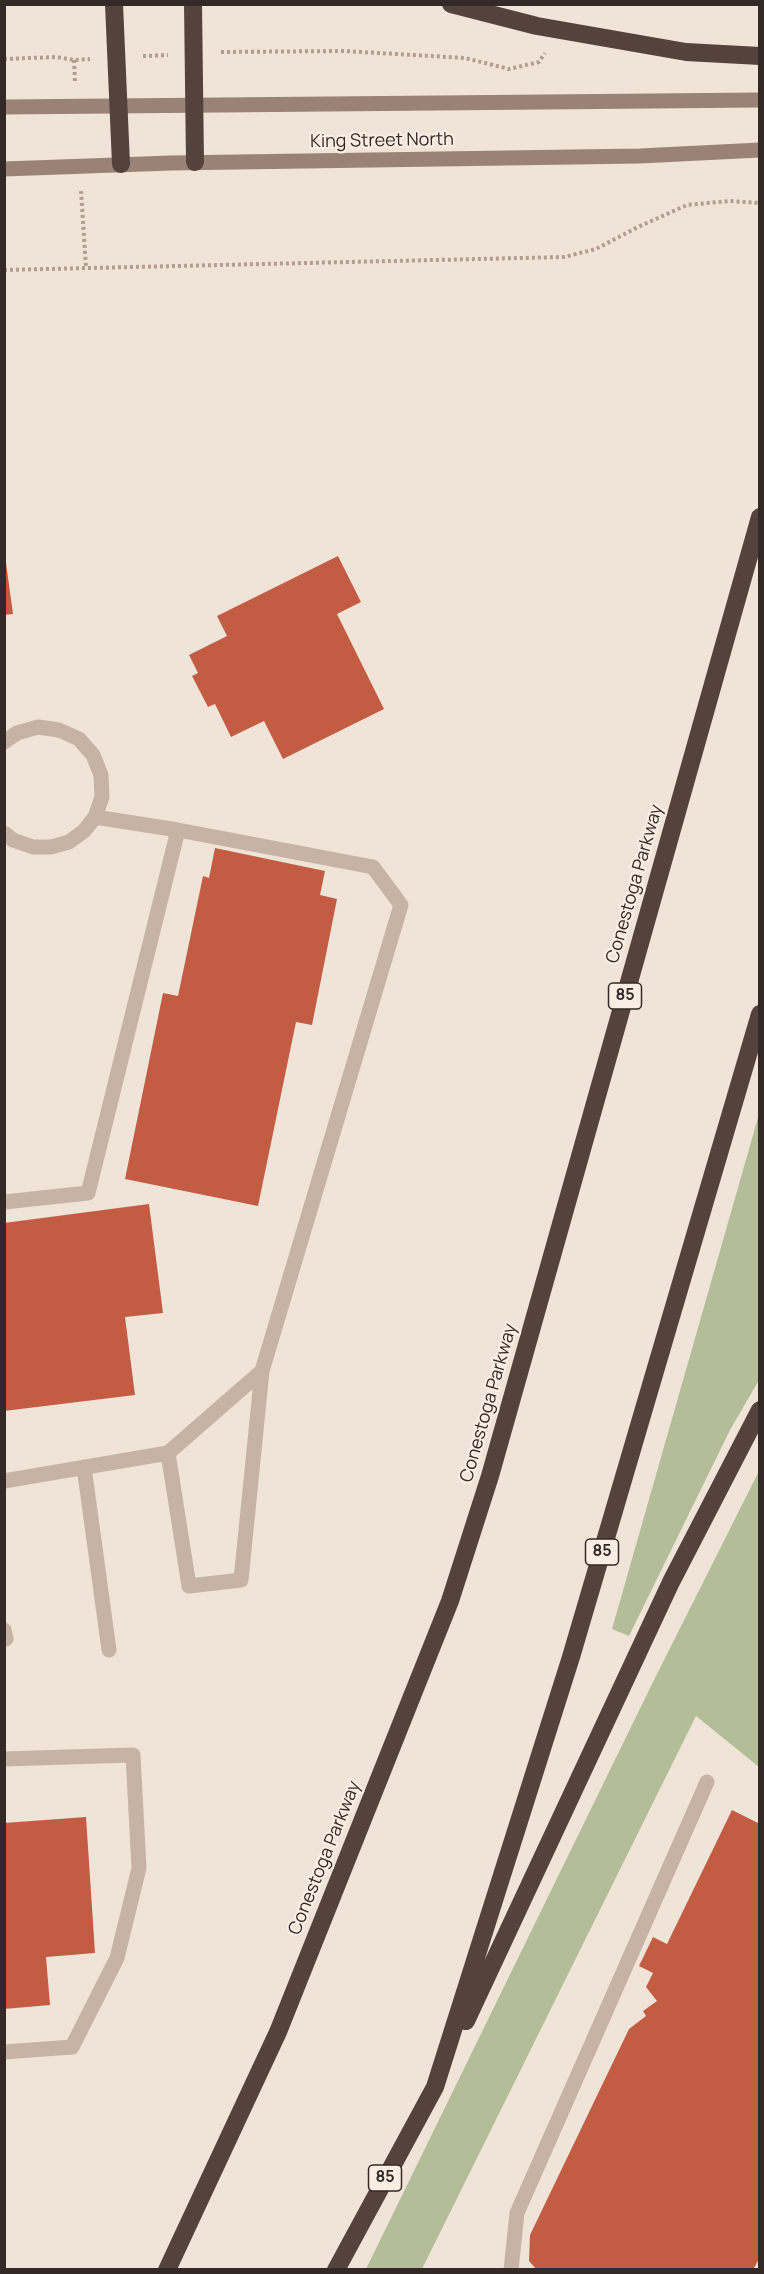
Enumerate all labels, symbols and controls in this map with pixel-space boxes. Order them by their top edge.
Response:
street label: King Street North [310,129,454,153]
street label: Conestoga Parkway [602,802,668,966]
road number: 85 [608,983,642,1009]
street label: Conestoga Parkway [456,1321,522,1485]
road number: 85 [586,1539,618,1565]
street label: Conestoga Parkway [284,1778,366,1938]
road number: 85 [368,2165,402,2191]

